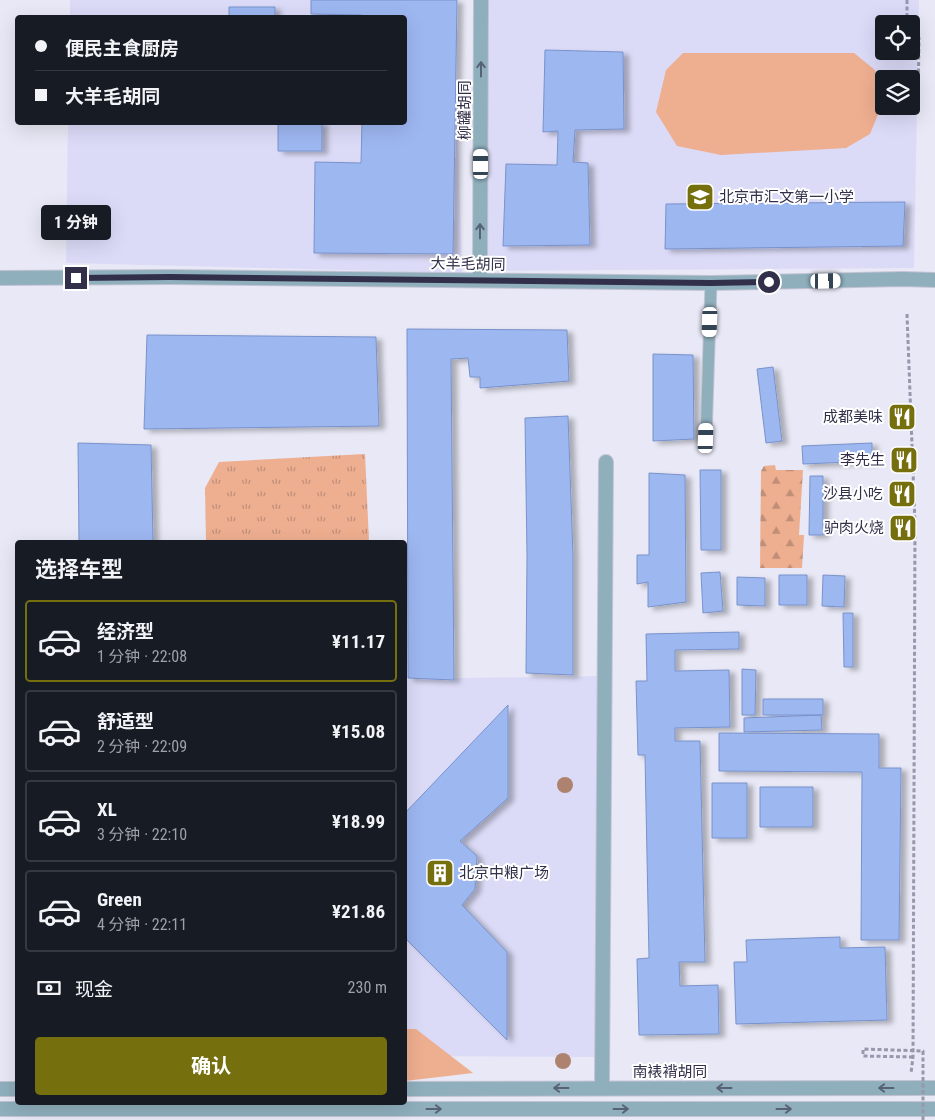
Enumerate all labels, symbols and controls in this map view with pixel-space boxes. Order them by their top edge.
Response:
map controls [875,15,920,115]
button: locate [875,15,920,60]
text: 便民主食厨房 [65,37,179,60]
one-way arrow [476,61,486,78]
button: layers [875,70,920,115]
street label: 柳罐胡同 [456,80,474,140]
text: 大羊毛胡同 [65,85,160,108]
car [473,149,488,179]
school or university icon: 北京市汇文第一小学 [685,182,715,212]
place label: 北京市汇文第一小学 [719,188,854,206]
callout: 1 分钟 [41,206,111,240]
text: 1 分钟 [54,213,98,232]
one-way arrow [476,224,485,240]
street label: 大羊毛胡同 [430,254,506,274]
route end [65,267,87,289]
route start [758,271,780,293]
car [810,273,841,289]
car [701,307,718,337]
restaurant icon: 成都美味 [887,402,917,432]
place label: 成都美味 [823,408,883,426]
car [697,423,714,453]
restaurant icon: 李先生 [889,445,919,475]
place label: 李先生 [840,451,885,469]
restaurant icon: 沙县小吃 [887,479,917,509]
place label: 沙县小吃 [823,485,883,503]
restaurant icon: 驴肉火烧 [888,513,918,543]
place label: 驴肉火烧 [824,519,884,537]
text: 选择车型 [35,557,123,582]
icon: car [37,619,82,664]
text: 经济型 [97,620,154,643]
text: ¥11.17 [332,630,385,653]
text: 1 分钟 · 22:08 [97,647,187,666]
icon: car [37,709,82,754]
text: 舒适型 [97,710,154,733]
text: ¥15.08 [332,720,385,743]
text: 2 分钟 · 22:09 [97,737,187,756]
text: XL [97,798,117,821]
icon: car [37,799,82,844]
text: ¥18.99 [332,810,385,833]
text: 3 分钟 · 22:10 [97,825,187,844]
building icon: 北京中粮广场 [425,858,455,888]
place label: 北京中粮广场 [459,864,549,882]
text: Green [97,888,142,911]
icon: car [37,889,82,934]
text: ¥21.86 [332,900,385,923]
text: 4 分钟 · 22:11 [97,915,187,934]
icon: cash [35,974,63,1002]
text: 现金 [75,978,113,1001]
text: 230 m [348,978,387,997]
button: 确认 [35,1037,387,1095]
street label: 南裱褙胡同 [632,1063,708,1081]
one-way arrow [554,1083,570,1093]
one-way arrow [716,1083,732,1093]
one-way arrow [879,1083,895,1093]
one-way arrow [425,1104,441,1114]
one-way arrow [613,1104,629,1114]
one-way arrow [776,1104,792,1114]

